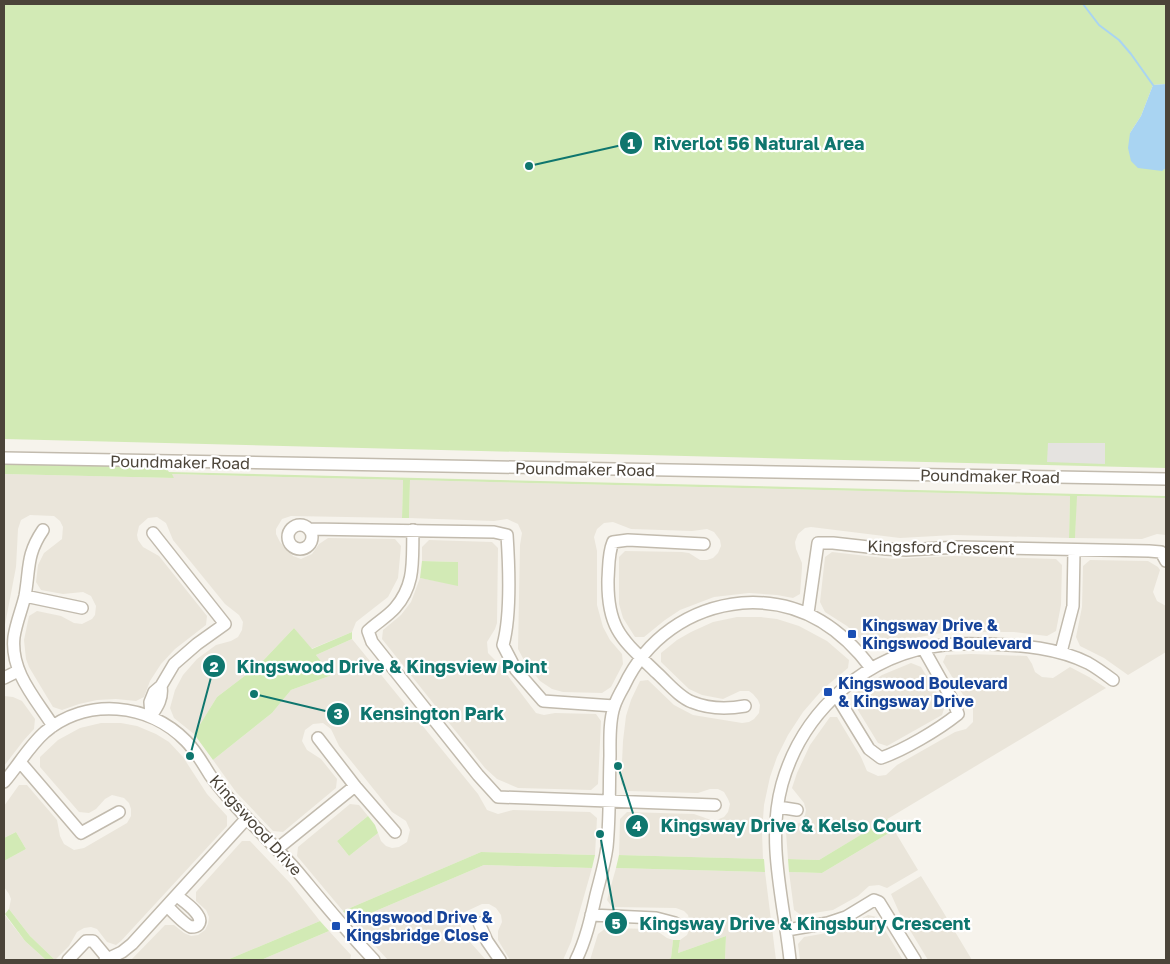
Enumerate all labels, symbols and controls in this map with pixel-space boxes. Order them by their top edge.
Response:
callout: Riverlot 56 Natural Area [619,127,875,160]
text: Riverlot 56 Natural Area [653,132,865,154]
text: 1 [627,134,635,152]
street label: Poundmaker Road [110,451,250,473]
street label: Poundmaker Road [515,458,655,480]
street label: Poundmaker Road [920,465,1060,487]
street label: Kingsford Crescent [867,536,1015,558]
place label: Kingsway Drive & Kingswood Boulevard [862,615,1032,653]
marker: Kingsway Drive & Kingswood Boulevard [846,628,858,640]
callout: Kingswood Drive & Kingsview Point [201,650,557,683]
text: Kingswood Drive & Kingsview Point [237,655,547,677]
text: 2 [209,657,219,675]
place label: Kingswood Boulevard & Kingsway Drive [838,673,1008,711]
marker: Kingswood Boulevard & Kingsway Drive [822,686,834,698]
callout: Kensington Park [325,697,514,730]
text: Kensington Park [360,702,505,724]
text: 3 [333,704,343,722]
street label: Kingswood Drive [205,770,307,880]
callout: Kingsway Drive & Kelso Court [625,810,931,843]
text: Kingsway Drive & Kelso Court [660,814,922,836]
text: 4 [632,816,642,834]
place label: Kingswood Drive & Kingsbridge Close [346,907,493,945]
callout: Kingsway Drive & Kingsbury Crescent [604,907,980,940]
text: Kingsway Drive & Kingsbury Crescent [639,912,971,934]
text: 5 [611,914,621,932]
marker: Kingswood Drive & Kingsbridge Close [330,920,342,932]

